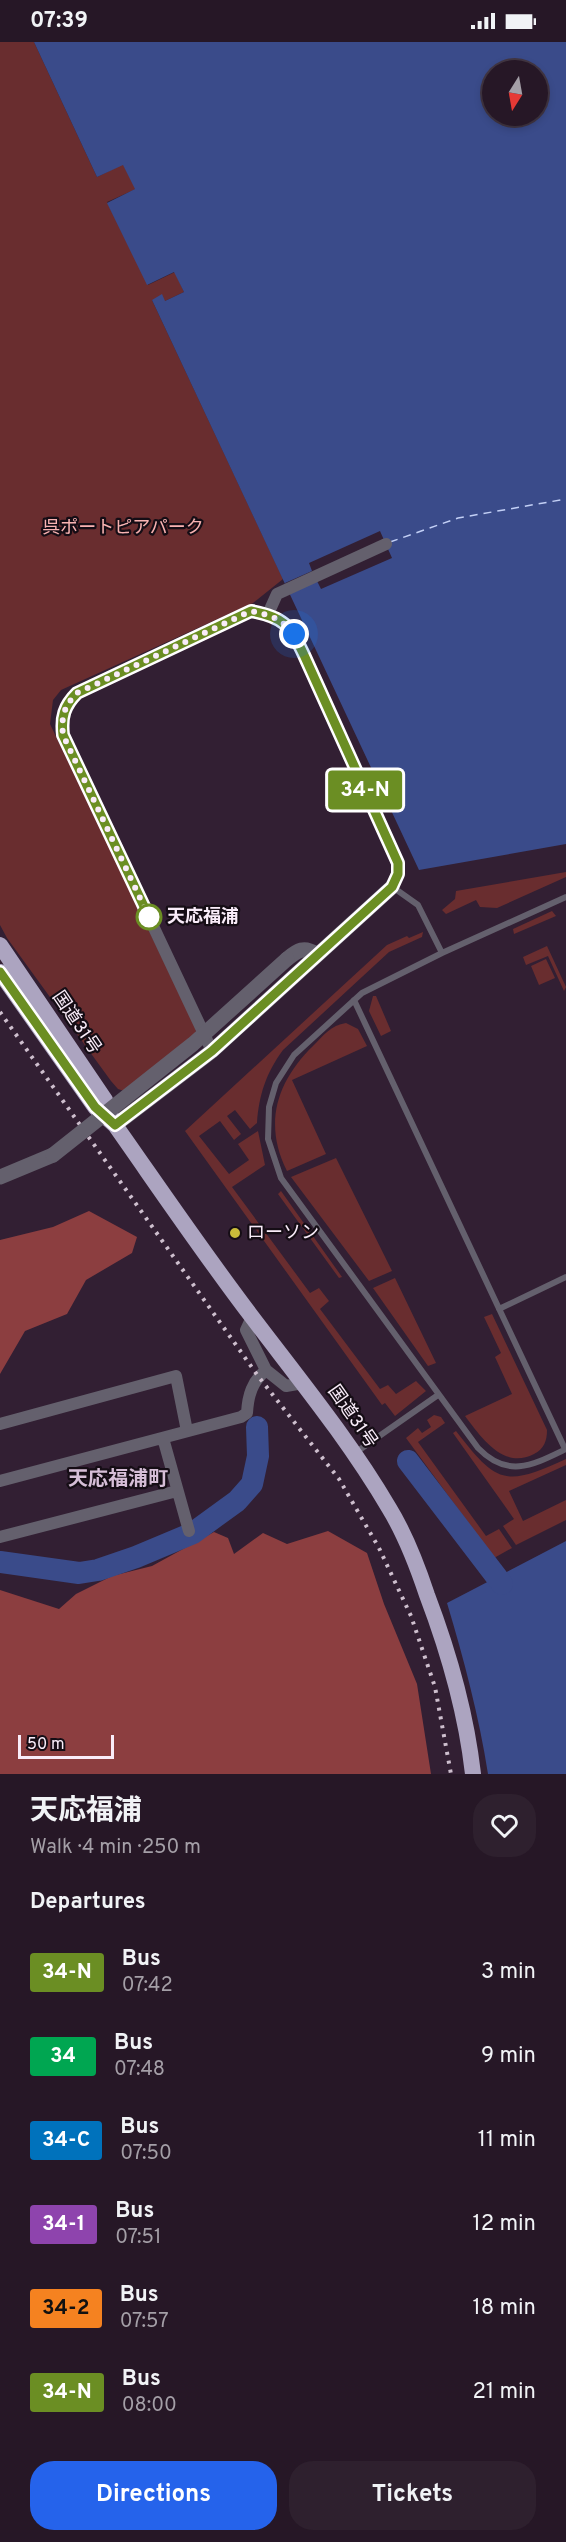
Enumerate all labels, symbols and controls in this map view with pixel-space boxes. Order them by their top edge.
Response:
text: 07:39 [30,8,88,35]
north arrow [482,60,548,126]
map controls [482,60,548,126]
park label: 呉ポートピアパーク [42,517,204,540]
your location [279,619,309,649]
line badge: 34-N [323,770,407,810]
text: 34-N [340,777,390,804]
marker: 天応福浦 [136,904,162,930]
place label: 天応福浦 [167,906,239,929]
street label: 国道31号 [46,987,106,1059]
place label: ローソン [247,1222,319,1245]
marker: ローソン [228,1226,242,1240]
street label: 国道31号 [322,1381,382,1453]
district label: 天応福浦町 [68,1467,168,1493]
scale bar [18,1732,114,1760]
text: 50 m [27,1735,65,1755]
text: 天応福浦 [30,1794,142,1830]
button: heart [473,1794,536,1857]
text: Walk · 4 min · 250 m [30,1835,201,1861]
text: Departures [30,1889,146,1916]
text: Bus [122,1946,161,1973]
text: 34-N [42,1959,92,1986]
text: 3 min [481,1959,536,1986]
text: 07:42 [122,1973,173,1999]
text: Bus [114,2030,153,2057]
text: 34 [50,2043,76,2070]
text: 9 min [481,2043,536,2070]
text: 07:48 [114,2057,165,2083]
text: Bus [120,2114,159,2141]
text: 34-C [42,2127,90,2154]
text: 11 min [478,2127,536,2154]
text: 07:50 [120,2141,172,2167]
text: Bus [115,2198,154,2225]
text: 34-1 [42,2211,85,2238]
text: 12 min [473,2211,536,2238]
text: 07:51 [115,2225,161,2251]
text: Bus [120,2282,159,2309]
text: 34-2 [42,2295,90,2322]
text: 18 min [473,2295,536,2322]
text: 07:57 [120,2309,169,2335]
text: Bus [122,2366,161,2393]
text: 34-N [42,2379,92,2406]
text: 21 min [473,2379,536,2406]
text: 08:00 [122,2393,177,2419]
button: Directions [30,2461,277,2530]
button: Tickets [289,2461,536,2530]

